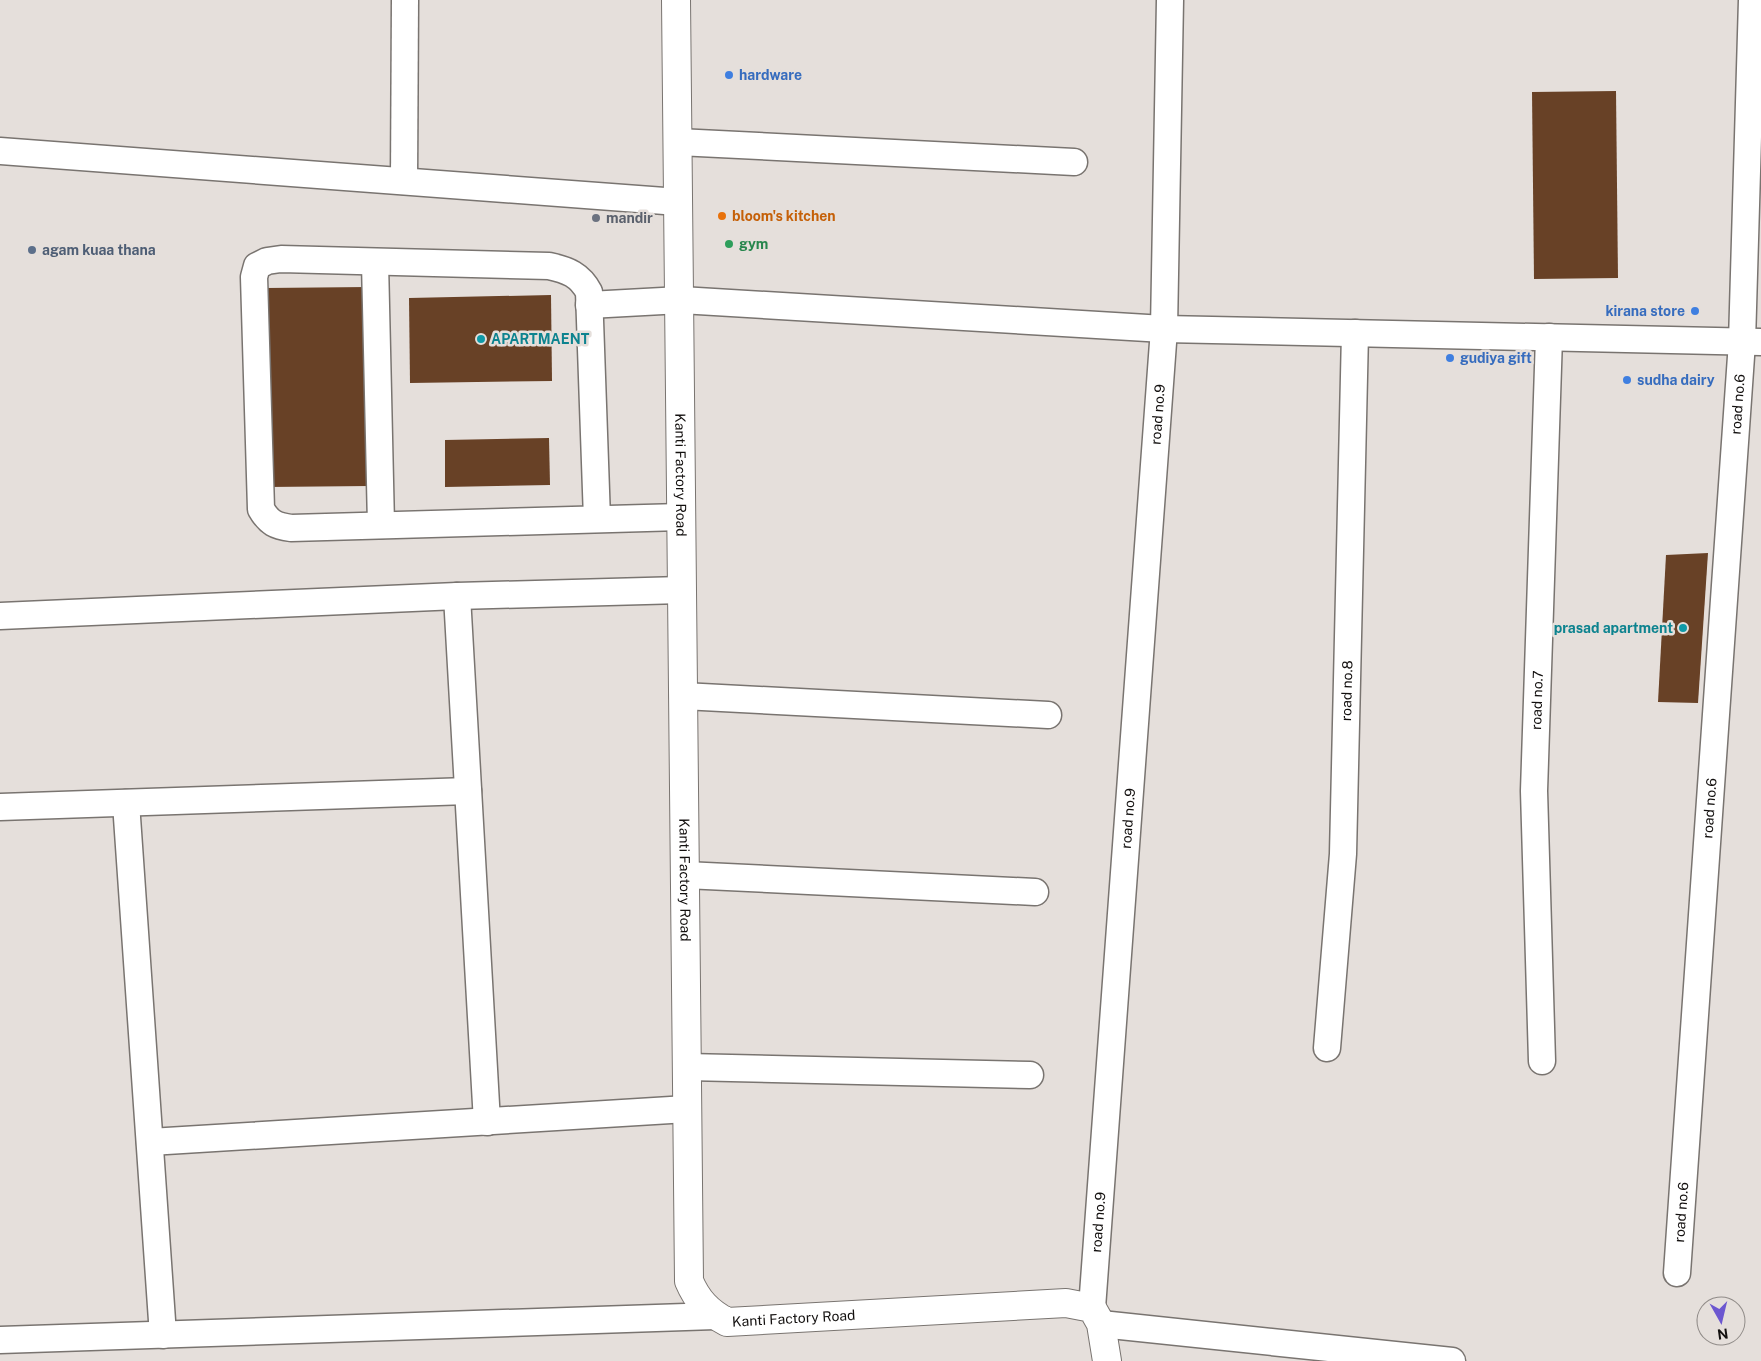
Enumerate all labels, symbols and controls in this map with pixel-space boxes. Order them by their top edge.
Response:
place label: hardware [739,67,802,83]
marker: hardware [723,69,735,81]
place label: bloom's kitchen [732,208,836,224]
place label: mandir [606,210,653,226]
marker: bloom's kitchen [716,210,728,222]
marker: mandir [590,212,602,224]
place label: gym [739,236,768,252]
marker: gym [723,238,735,250]
place label: agam kuaa thana [42,242,156,258]
marker: agam kuaa thana [26,244,38,256]
place label: kirana store [1605,303,1685,319]
marker: kirana store [1689,305,1701,317]
place label: APARTMAENT [491,331,590,347]
marker: APARTMAENT [475,333,487,345]
place label: gudiya gift [1460,350,1532,366]
marker: gudiya gift [1444,352,1456,364]
place label: sudha dairy [1637,372,1715,388]
street label: road no.6 [1728,373,1748,435]
marker: sudha dairy [1621,374,1633,386]
street label: road no.9 [1148,383,1168,445]
street label: Kanti Factory Road [672,413,689,537]
place label: prasad apartment [1554,620,1673,636]
marker: prasad apartment [1677,622,1689,634]
street label: road no.8 [1338,660,1355,721]
street label: road no.7 [1528,670,1546,730]
street label: road no.6 [1699,777,1720,839]
street label: road no.9 [1118,787,1138,849]
street label: Kanti Factory Road [676,818,694,942]
street label: road no.6 [1671,1181,1691,1243]
street label: road no.9 [1088,1191,1109,1253]
north arrow [1696,1296,1746,1346]
street label: Kanti Factory Road [732,1307,856,1330]
text: N [1716,1325,1729,1343]

